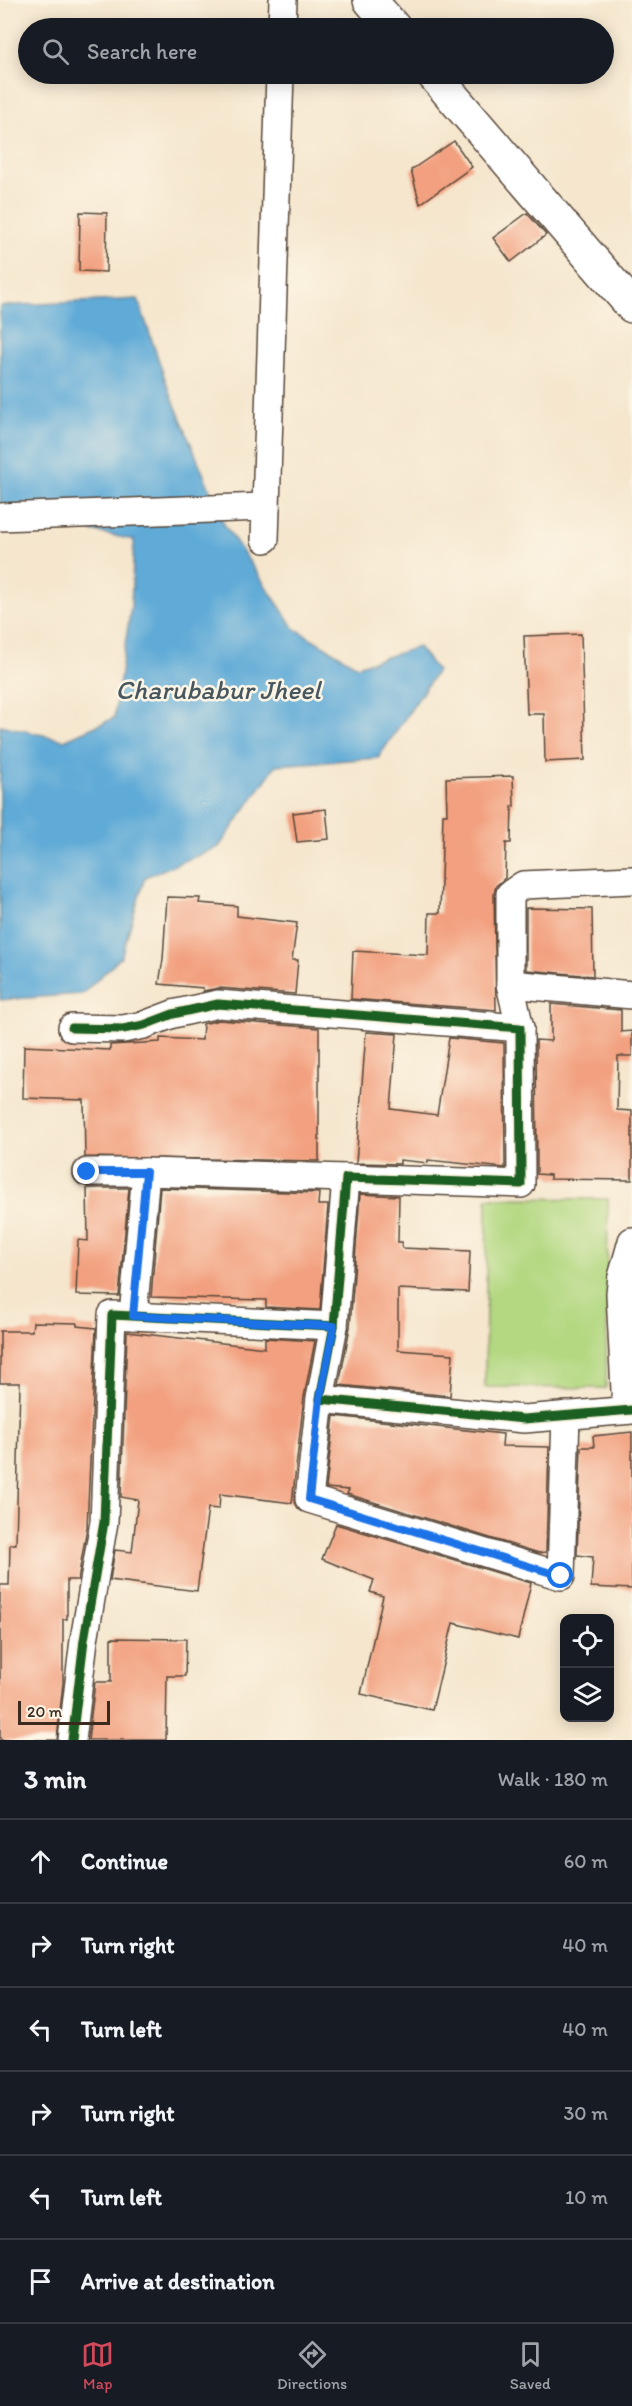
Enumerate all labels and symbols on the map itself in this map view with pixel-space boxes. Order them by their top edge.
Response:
water label: Charubabur Jheel [115,673,323,706]
route end [73,1158,99,1184]
route start [547,1562,573,1588]
scale bar [18,1698,110,1726]

